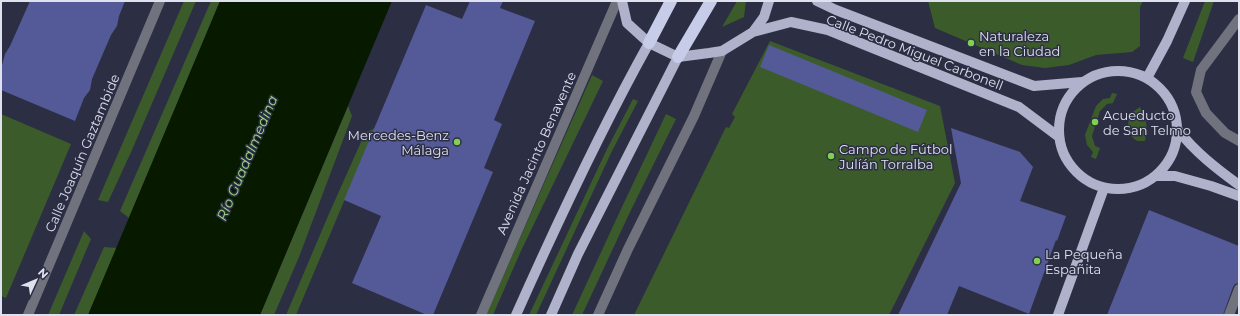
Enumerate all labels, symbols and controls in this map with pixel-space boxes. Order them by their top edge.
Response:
street label: Calle Pedro Miguel Carbonell [824,11,1006,93]
place label: Naturaleza en la Ciudad [979,28,1060,59]
marker: Naturaleza en la Ciudad [966,38,976,48]
street label: Avenida Jacinto Benavente [493,69,579,237]
street label: Calle Joaquín Gaztambide [41,71,123,235]
water label: Río Guadalmedina [212,93,282,223]
place label: Acueducto de San Telmo [1103,107,1191,138]
marker: Acueducto de San Telmo [1090,117,1100,127]
place label: Mercedes-Benz Málaga [348,127,449,158]
marker: Mercedes-Benz Málaga [452,137,462,147]
place label: Campo de Fútbol Julíán Torralba [838,141,953,172]
marker: Campo de Fútbol Julíán Torralba [826,151,836,161]
place label: La Pequeña Españita [1045,246,1123,277]
marker: La Pequeña Españita [1032,256,1042,266]
north arrow [16,260,56,300]
text: N [35,265,51,281]

